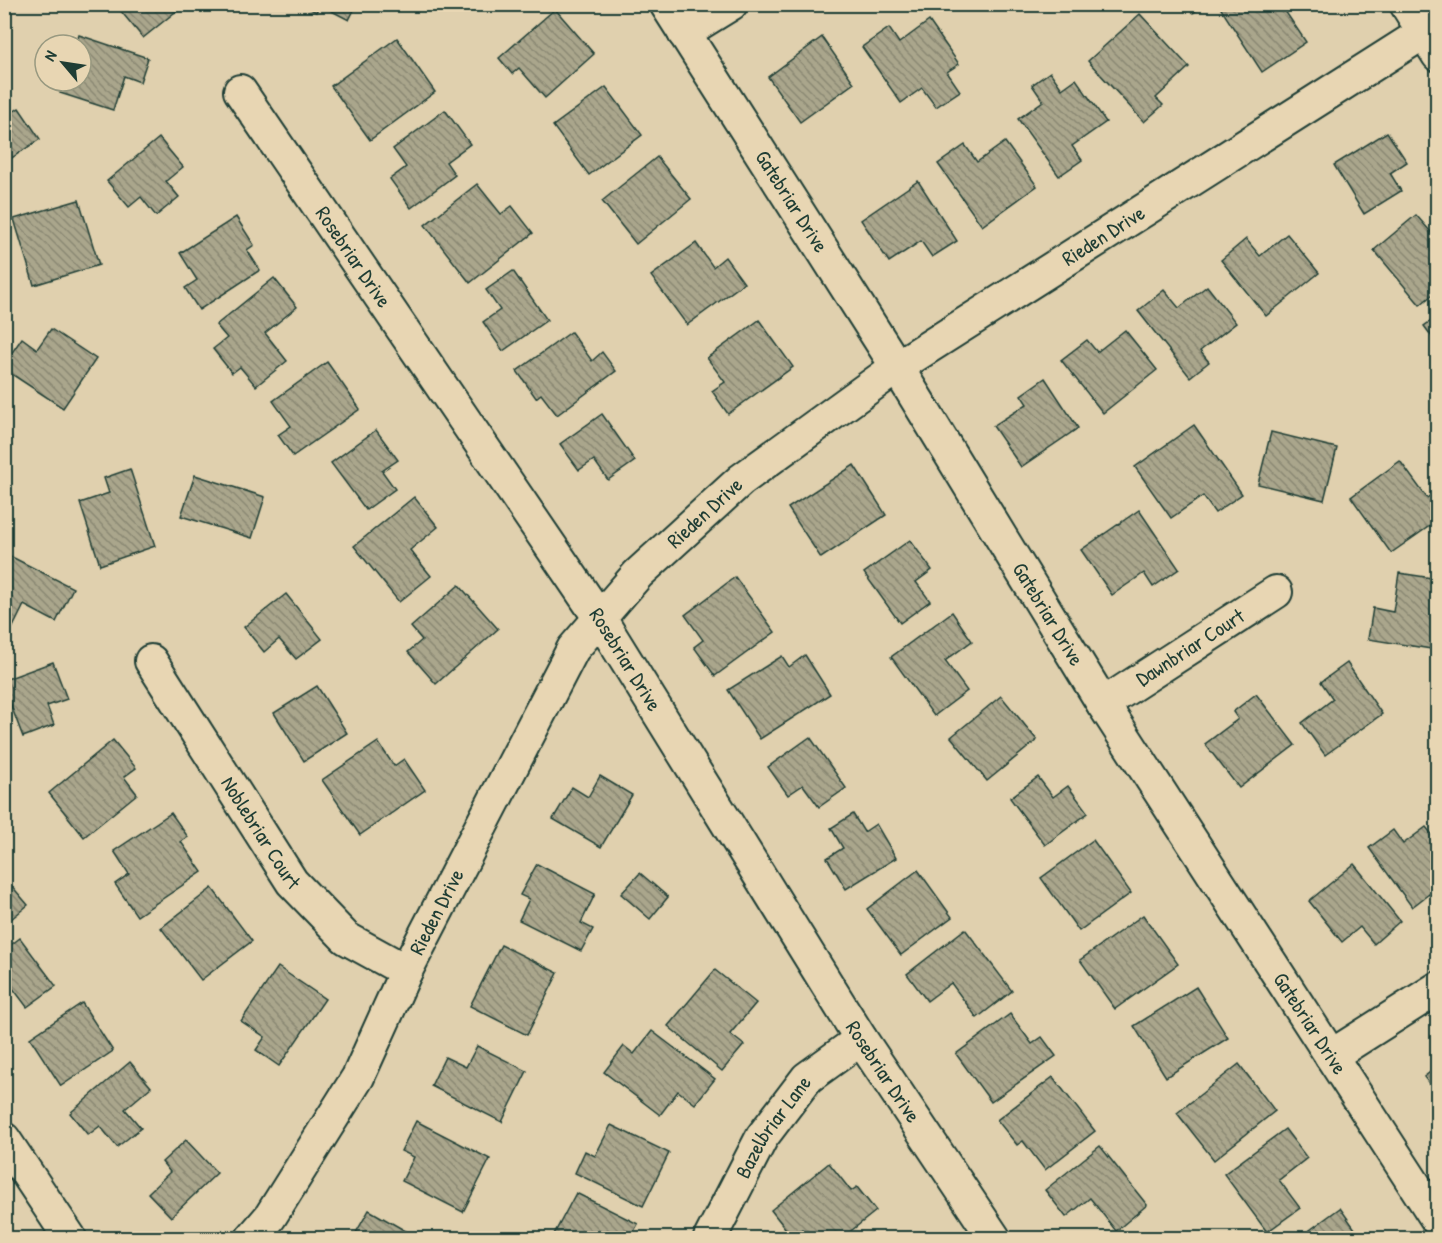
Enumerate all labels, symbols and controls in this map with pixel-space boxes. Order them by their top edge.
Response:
north arrow [33,33,93,93]
text: N [38,46,62,65]
street label: Gatebriar Drive [749,144,835,258]
street label: Rieden Drive [1056,198,1150,273]
street label: Rosebriar Drive [309,200,399,313]
street label: Rieden Drive [660,470,749,555]
street label: Gatebriar Drive [1006,557,1091,671]
street label: Dawnbriar Court [1130,601,1251,693]
street label: Rosebriar Drive [583,602,669,717]
street label: Noblebriar Court [214,771,308,897]
street label: Rieden Drive [402,864,471,960]
street label: Gatebriar Drive [1267,967,1354,1080]
street label: Rosebriar Drive [839,1015,928,1128]
street label: Bazelbriar Lane [728,1069,818,1183]

